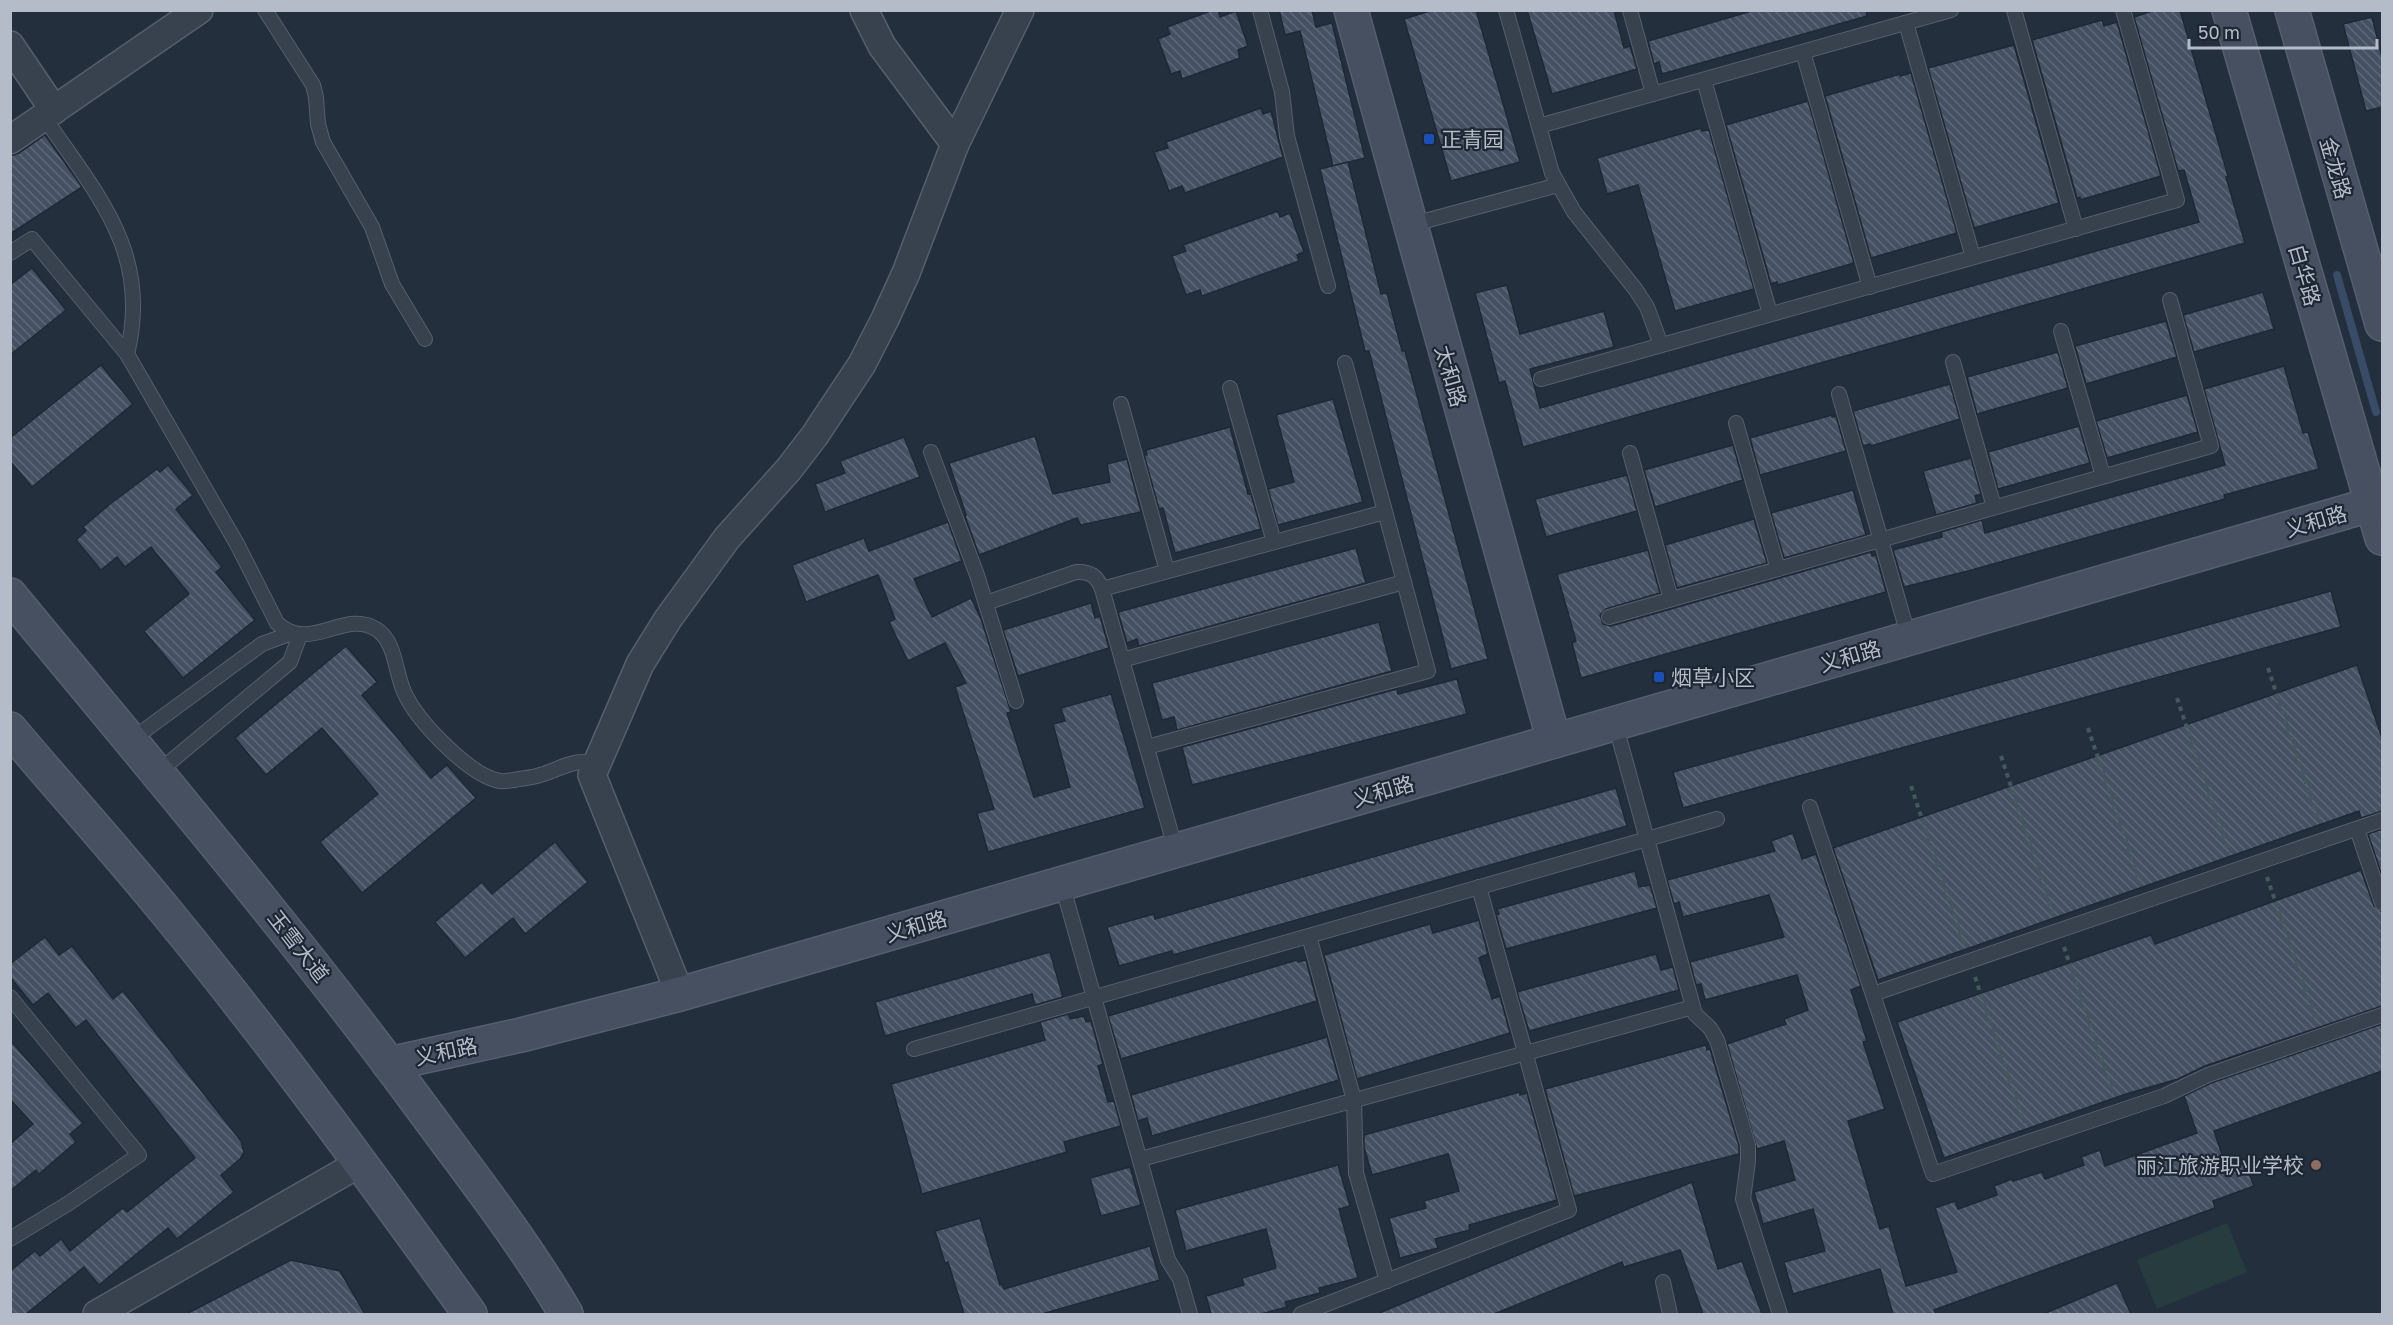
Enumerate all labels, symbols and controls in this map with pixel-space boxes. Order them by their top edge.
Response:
scale bar [2189,12,2376,50]
text: 50 m [2198,21,2240,43]
place label: 正青园 [1441,126,1504,152]
marker: 正青园 [1422,132,1436,146]
street label: 金龙路 [2315,134,2357,202]
street label: 白华路 [2284,241,2326,309]
street label: 太和路 [1430,342,1472,410]
street label: 义和路 [2282,500,2350,542]
street label: 义和路 [1816,635,1884,677]
place label: 烟草小区 [1671,664,1755,690]
marker: 烟草小区 [1652,670,1666,684]
street label: 义和路 [1349,770,1417,812]
street label: 玉雪大道 [263,905,335,987]
street label: 义和路 [882,905,950,947]
street label: 义和路 [412,1032,480,1070]
place label: 丽江旅游职业学校 [2136,1152,2304,1178]
marker: 丽江旅游职业学校 [2309,1158,2323,1172]

